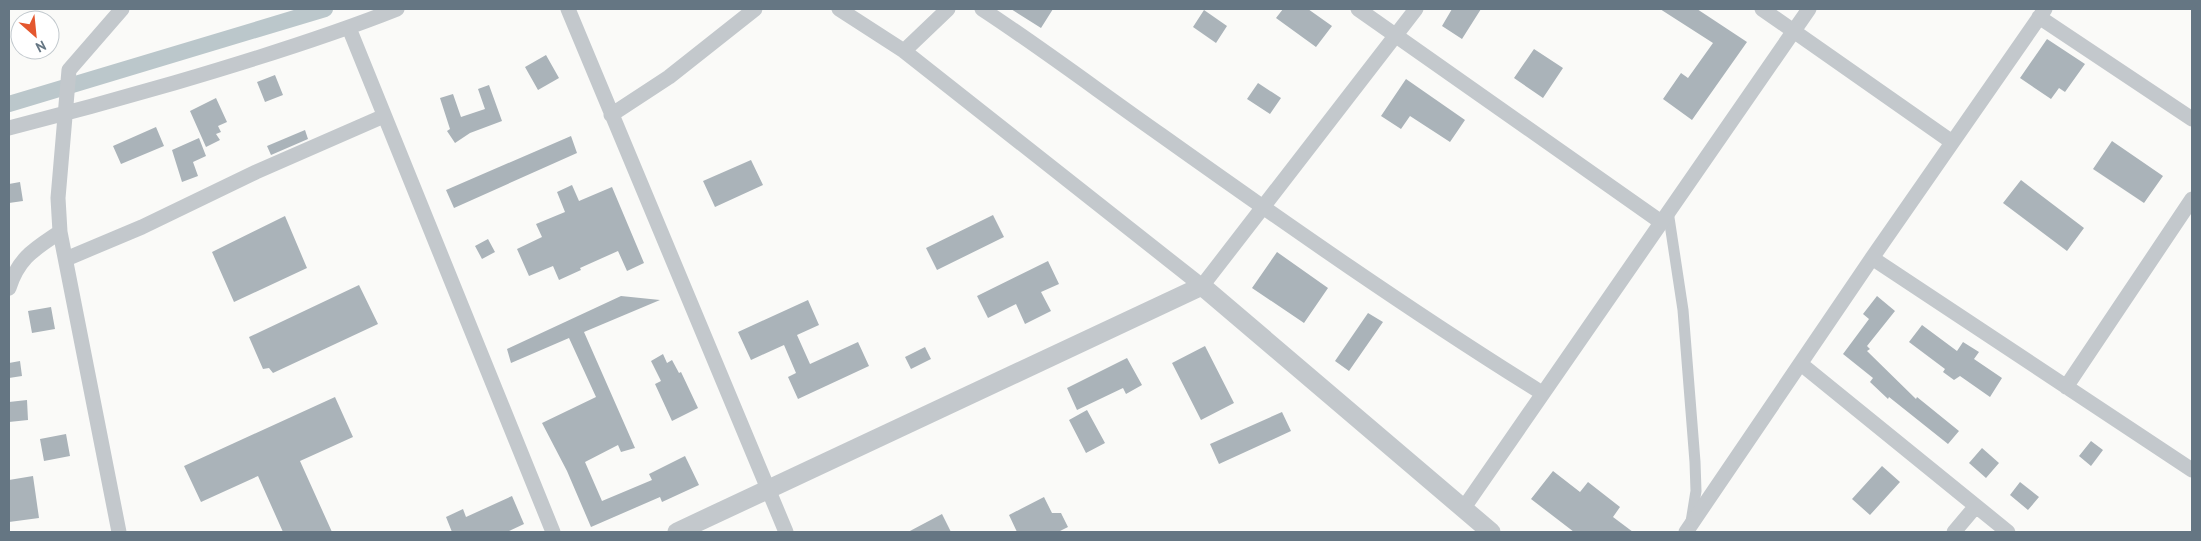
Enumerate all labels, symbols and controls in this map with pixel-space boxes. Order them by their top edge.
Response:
north arrow [10,10,60,60]
text: N [33,36,49,57]

